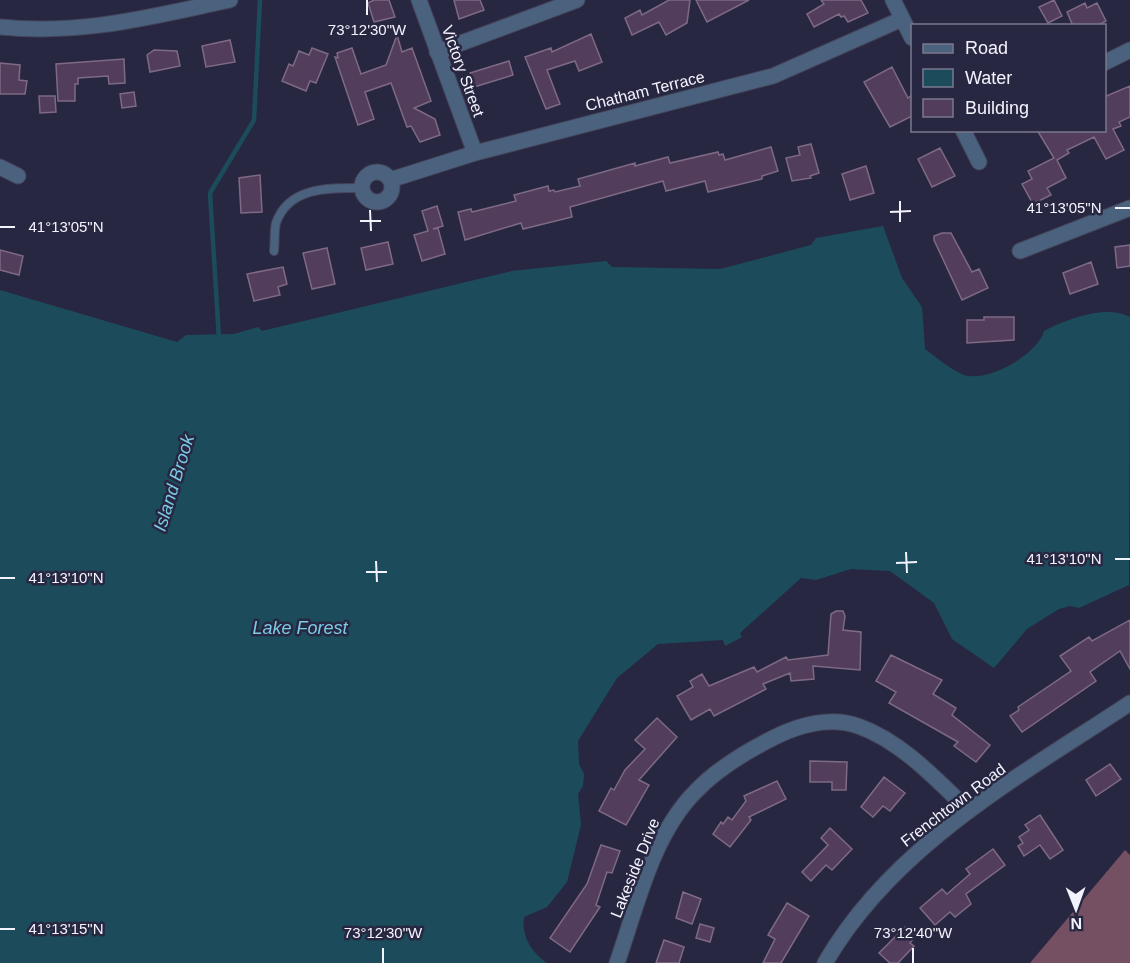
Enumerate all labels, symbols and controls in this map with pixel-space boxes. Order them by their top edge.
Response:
text: 73°12'30"W [328,21,407,38]
street label: Victory Street [439,23,488,119]
legend [911,24,1106,132]
text: Road [965,38,1008,58]
street label: Chatham Terrace [584,68,707,114]
text: Water [965,68,1012,88]
text: Building [965,98,1029,118]
text: 41°13'05"N [1026,199,1102,216]
text: 41°13'05"N [28,218,104,235]
water label: Island Brook [150,431,198,534]
text: 41°13'10"N [1026,550,1102,567]
text: 41°13'10"N [28,569,104,586]
water label: Lake Forest [252,618,349,638]
street label: Frenchtown Road [897,760,1009,850]
street label: Lakeside Drive [607,816,663,920]
north arrow [1046,879,1106,939]
text: N [1070,915,1082,932]
text: 41°13'15"N [28,920,104,937]
text: 73°12'30"W [344,924,423,941]
text: 73°12'40"W [874,924,953,941]

